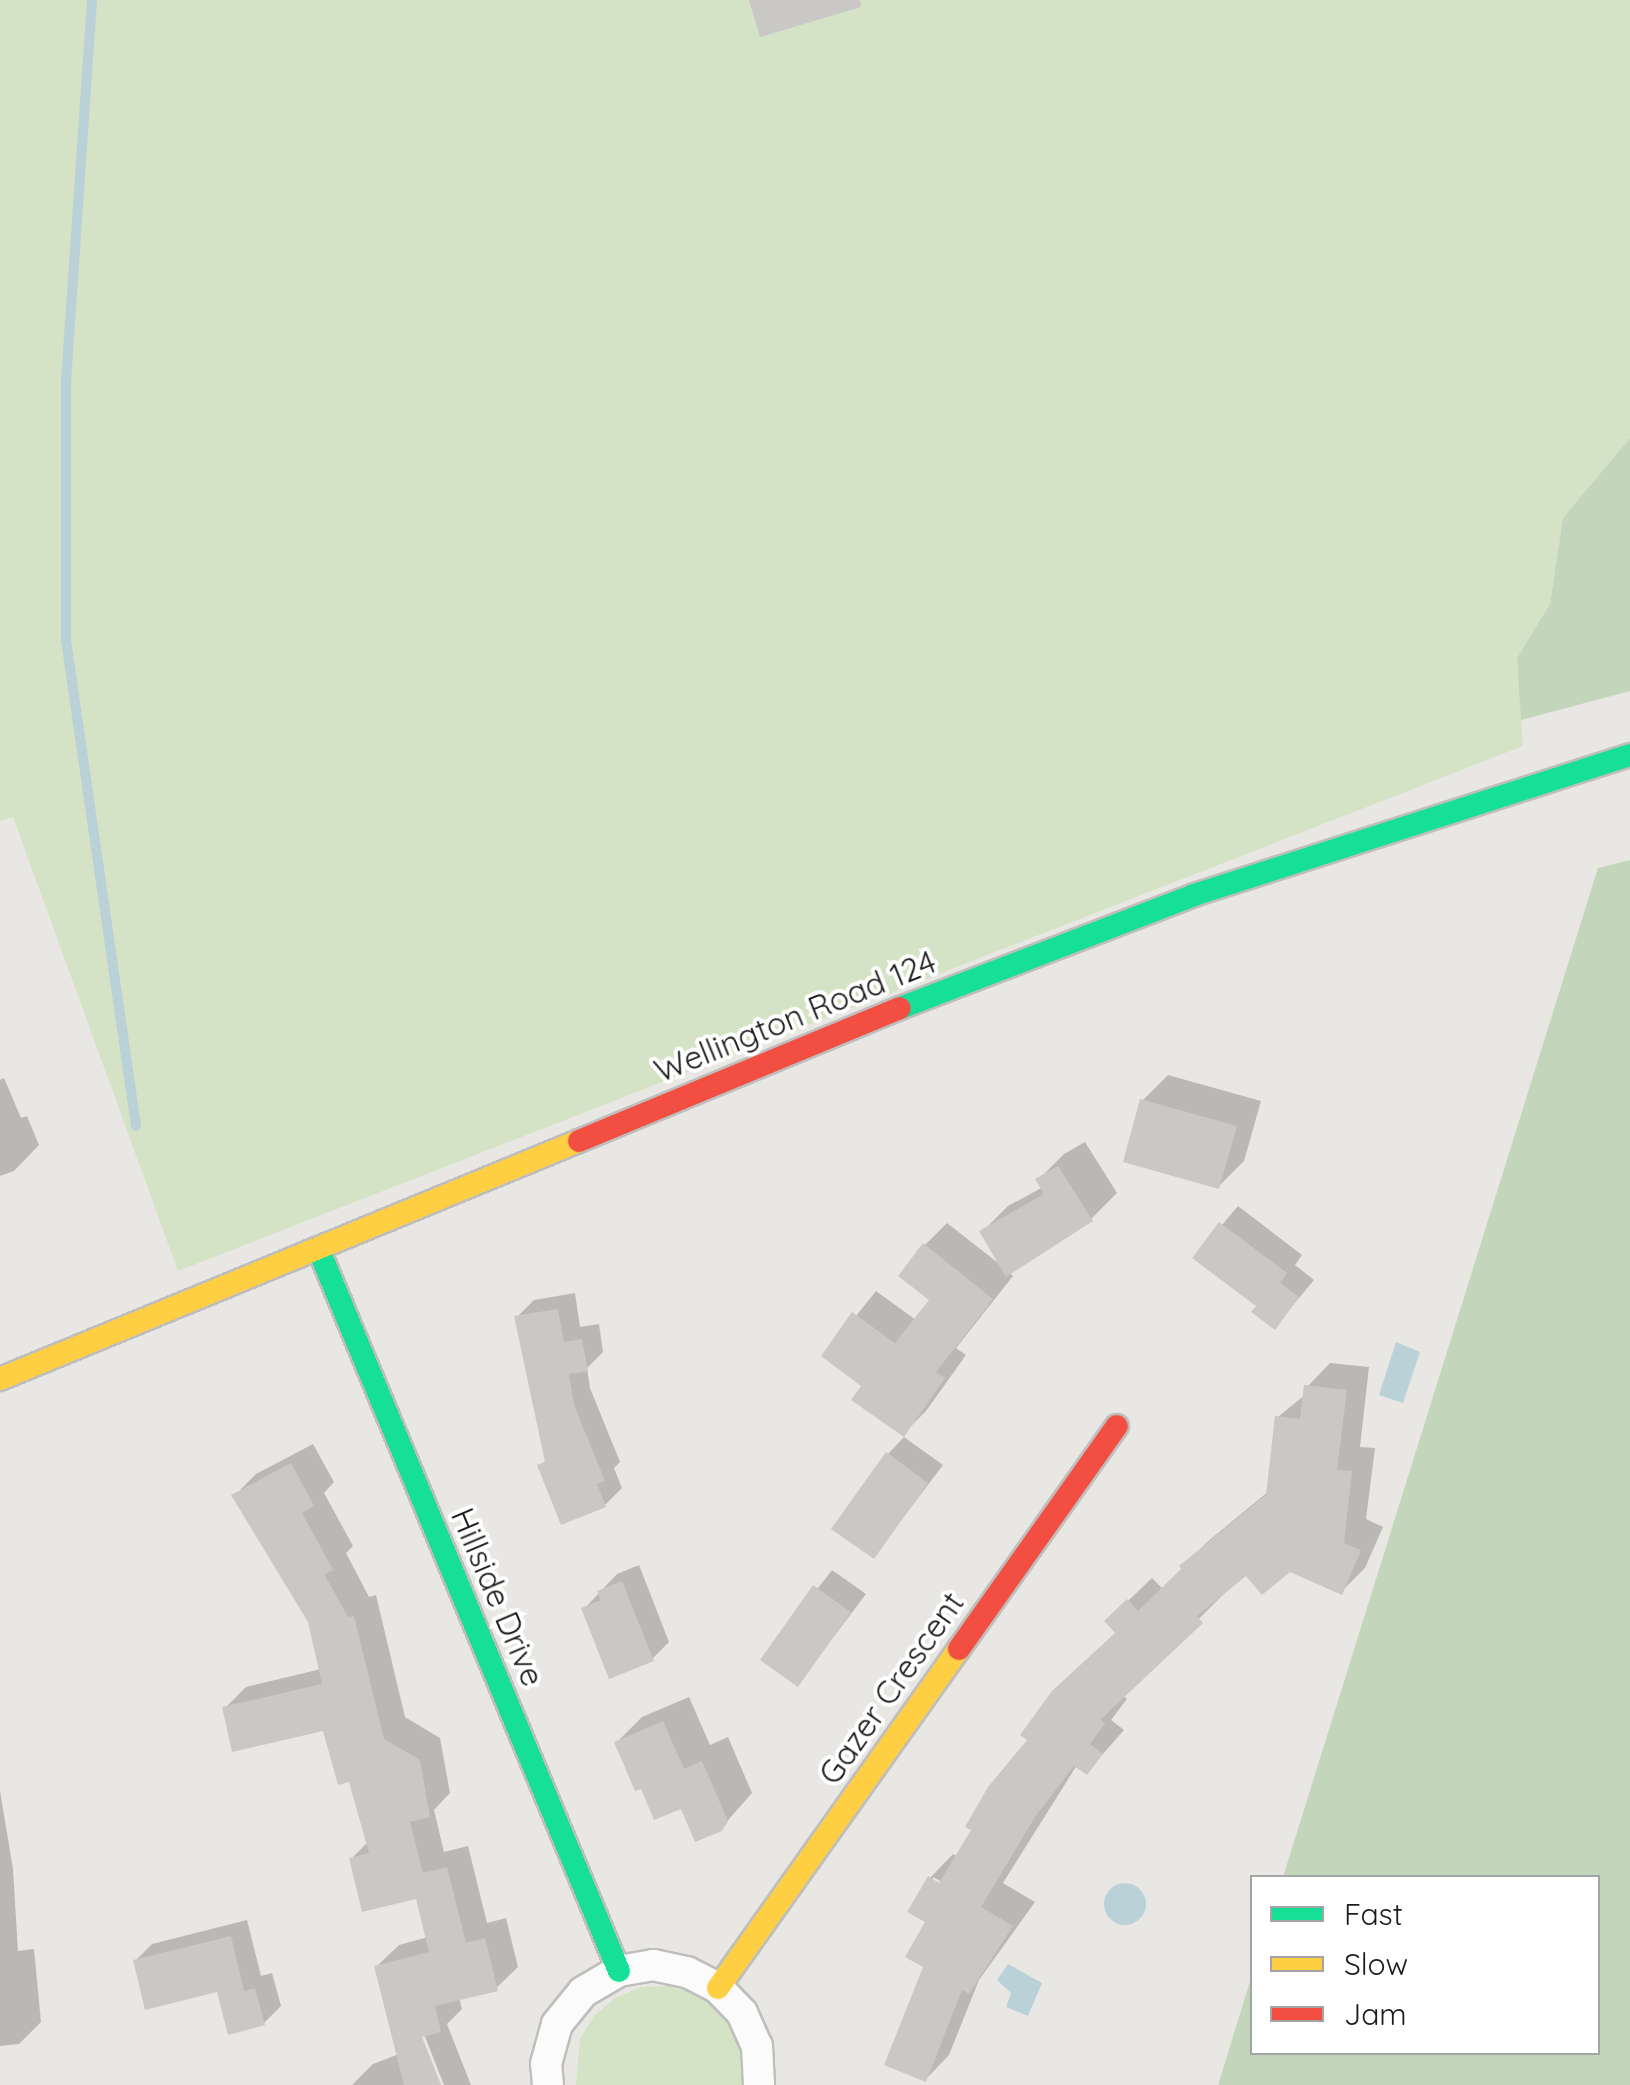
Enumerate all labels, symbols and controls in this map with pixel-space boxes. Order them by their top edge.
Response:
street label: Wellington Road 124 [649,942,941,1090]
street label: Hillside Drive [443,1502,553,1692]
street label: Gazer Crescent [811,1584,971,1792]
legend [1250,1875,1600,2055]
text: Fast [1344,1895,1403,1933]
text: Slow [1344,1945,1408,1983]
text: Jam [1344,1995,1407,2033]

